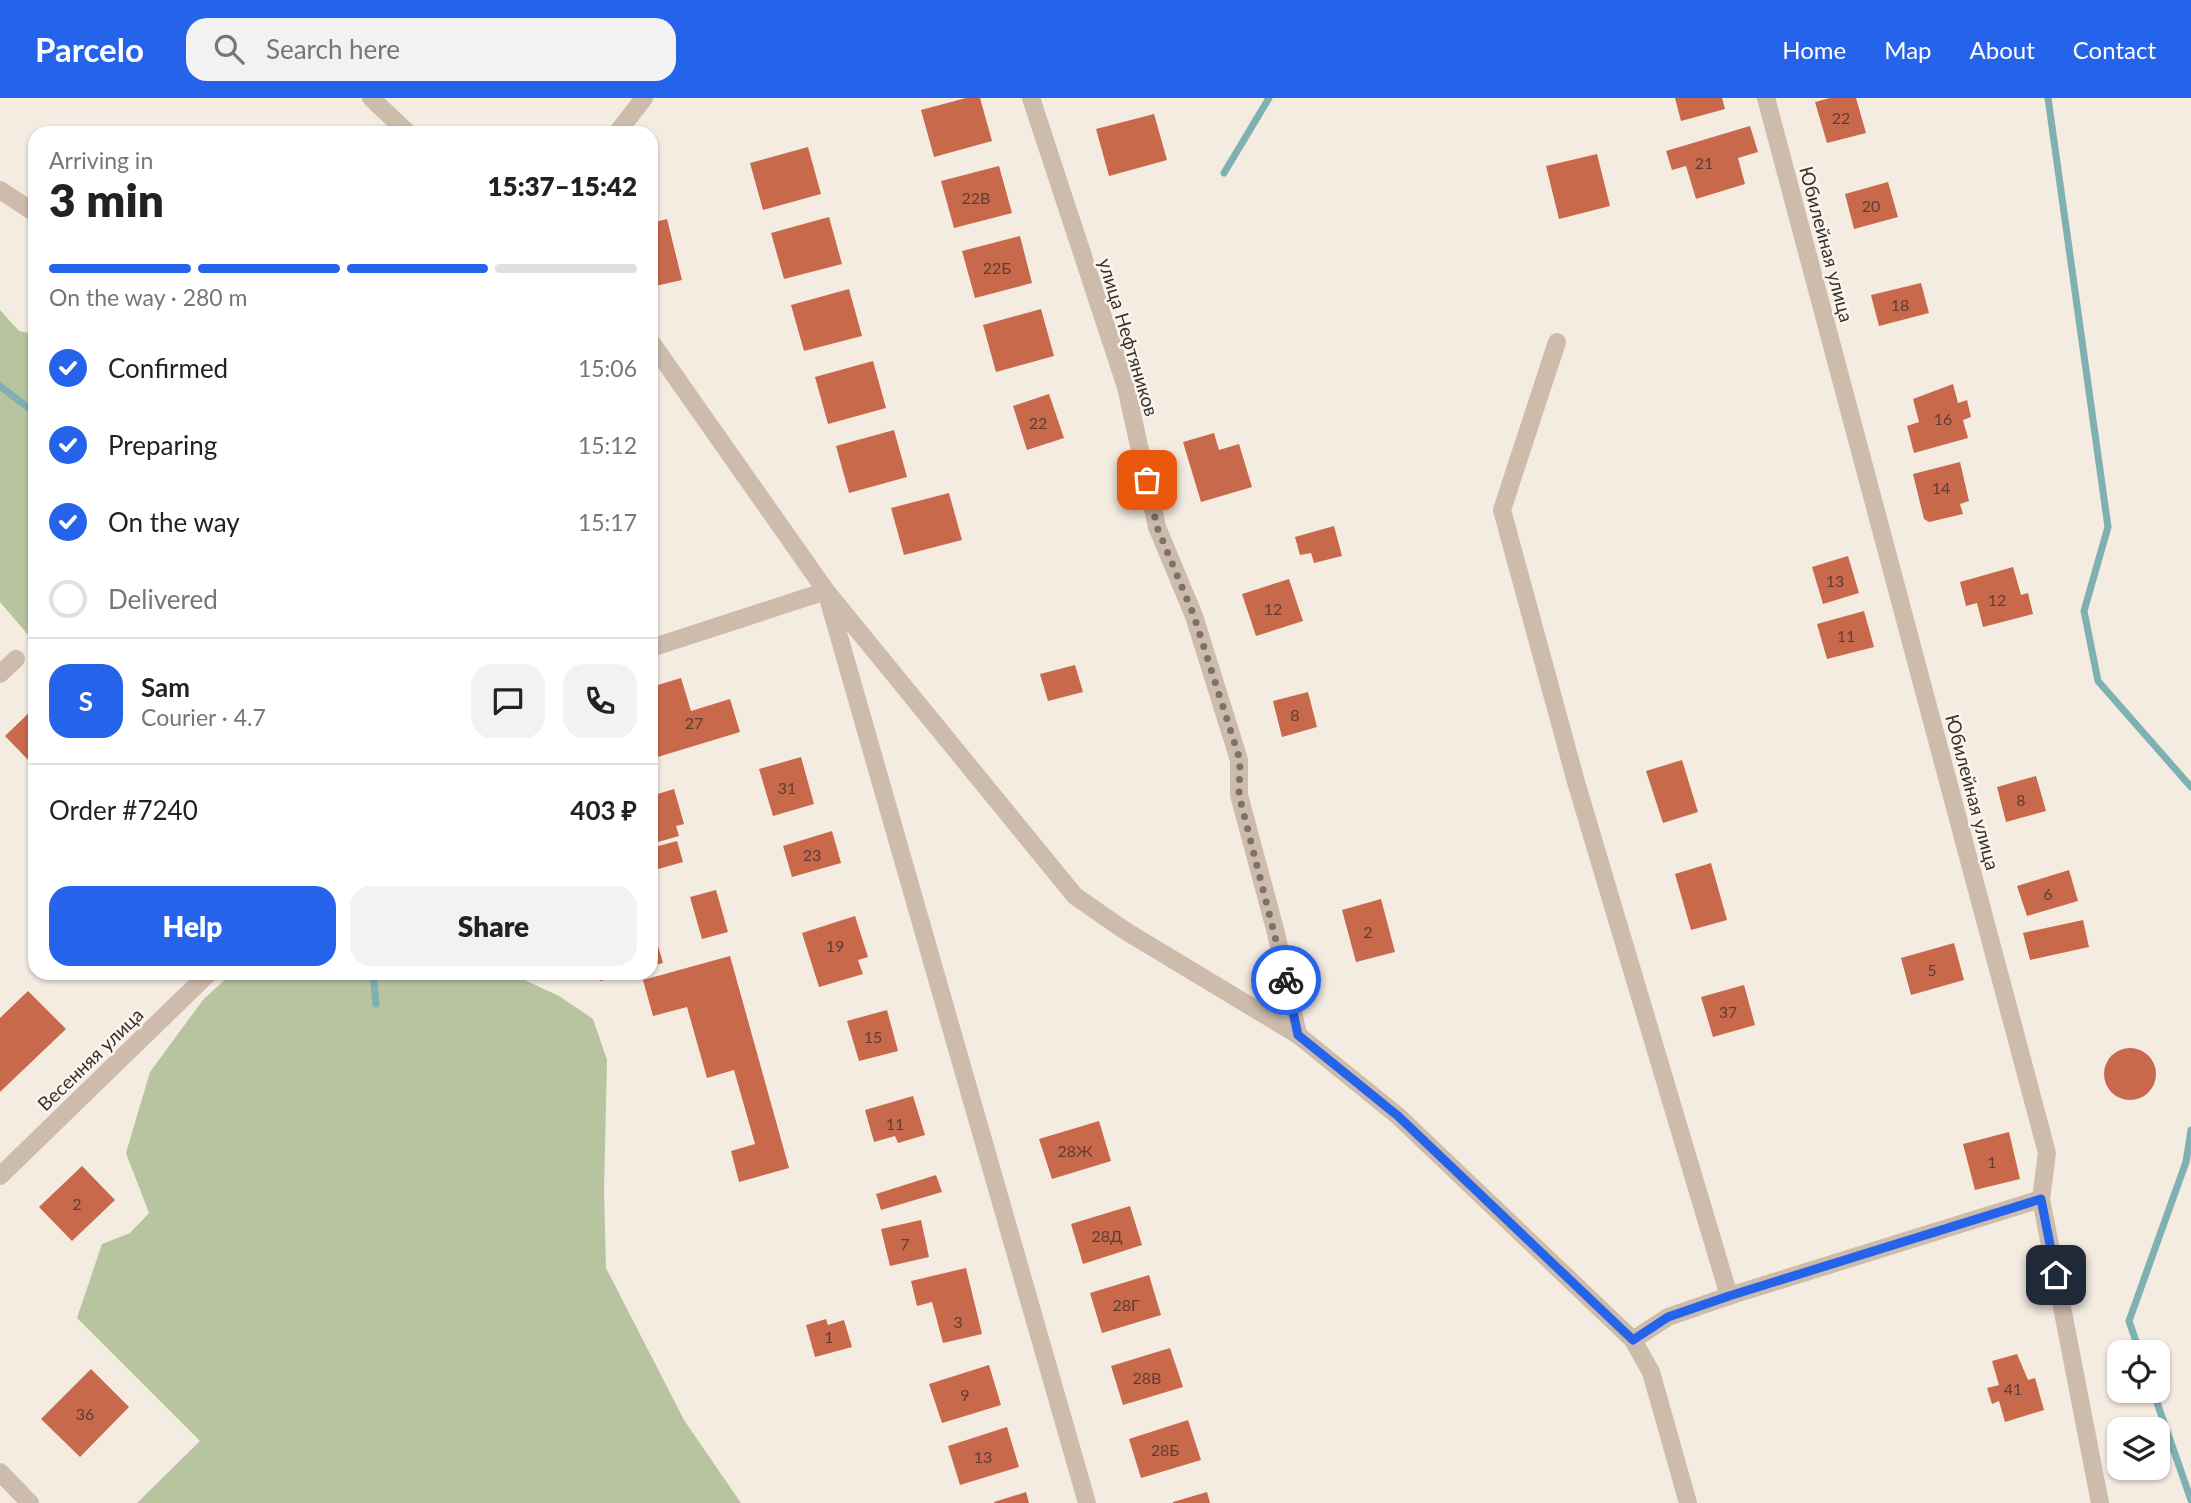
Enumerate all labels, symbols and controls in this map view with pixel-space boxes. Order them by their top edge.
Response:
search box [186,18,676,81]
text: Parcelo [35,29,144,69]
icon: search [210,30,248,68]
text: Search here [266,33,400,65]
text: Home [1782,35,1846,64]
text: Map [1884,35,1932,64]
text: About [1970,35,2035,64]
text: Contact [2073,35,2156,64]
house number: 22 [1832,108,1850,127]
text: Arriving in [49,146,153,174]
house number: 21 [1695,153,1713,172]
street label: Юбилейная улица [1795,164,1859,324]
text: 15:37–15:42 [487,170,637,202]
text: 3 min [49,172,164,227]
house number: 22В [962,188,990,207]
house number: 20 [1862,196,1880,215]
street label: улица Нефтяников [1094,255,1164,419]
house number: 22Б [983,258,1011,277]
text: On the way · 280 m [49,283,248,311]
house number: 18 [1891,295,1909,314]
icon: check [49,349,87,387]
text: Confirmed [108,352,228,384]
text: 15:06 [578,354,637,382]
house number: 16 [1934,409,1952,428]
house number: 22 [1029,413,1047,432]
icon: check [49,426,87,464]
text: Preparing [108,429,217,461]
text: 15:12 [578,431,637,459]
pin [1117,450,1177,510]
icon: bag [1128,461,1166,499]
house number: 14 [1932,478,1950,497]
icon: check [49,503,87,541]
text: On the way [108,506,240,538]
text: 15:17 [578,508,637,536]
house number: 13 [1826,571,1844,590]
text: Delivered [108,583,218,615]
house number: 12 [1988,590,2006,609]
house number: 12 [1264,599,1282,618]
house number: 11 [1837,626,1855,645]
button: chat [471,664,545,738]
button: phone [563,664,637,738]
text: Sam [141,671,190,703]
text: S [79,685,93,717]
text: Courier · 4.7 [141,703,266,731]
house number: 8 [1290,705,1300,724]
street label: Юбилейная улица [1941,712,2005,872]
house number: 27 [685,713,703,732]
house number: 31 [778,778,796,797]
house number: 8 [2016,790,2026,809]
text: Order #7240 [49,794,198,826]
text: 403 ₽ [570,794,637,826]
house number: 23 [803,845,821,864]
house number: 6 [2043,884,2053,903]
button: Help [49,886,336,966]
button: Share [350,886,637,966]
house number: 2 [1363,922,1373,941]
house number: 19 [826,936,844,955]
courier [1251,945,1321,1015]
house number: 5 [1927,960,1937,979]
icon: bike [1267,961,1305,999]
house number: 37 [1719,1002,1737,1021]
street label: Весенняя улица [32,1003,148,1115]
house number: 15 [864,1027,882,1046]
house number: 11 [886,1114,904,1133]
house number: 28Ж [1057,1141,1093,1160]
house number: 1 [1987,1152,1997,1171]
house number: 2 [72,1194,82,1213]
house number: 28Д [1091,1226,1123,1245]
house number: 7 [900,1234,910,1253]
pin [2026,1245,2086,1305]
icon: home [2037,1256,2075,1294]
house number: 28Г [1112,1295,1140,1314]
house number: 3 [953,1312,963,1331]
house number: 1 [824,1327,834,1346]
map controls [2107,1340,2170,1480]
button: locate [2107,1340,2170,1403]
house number: 28В [1133,1368,1161,1387]
house number: 41 [2004,1379,2022,1398]
house number: 9 [960,1385,970,1404]
house number: 36 [76,1404,94,1423]
button: layers [2107,1417,2170,1480]
house number: 28Б [1151,1440,1179,1459]
house number: 13 [974,1447,992,1466]

